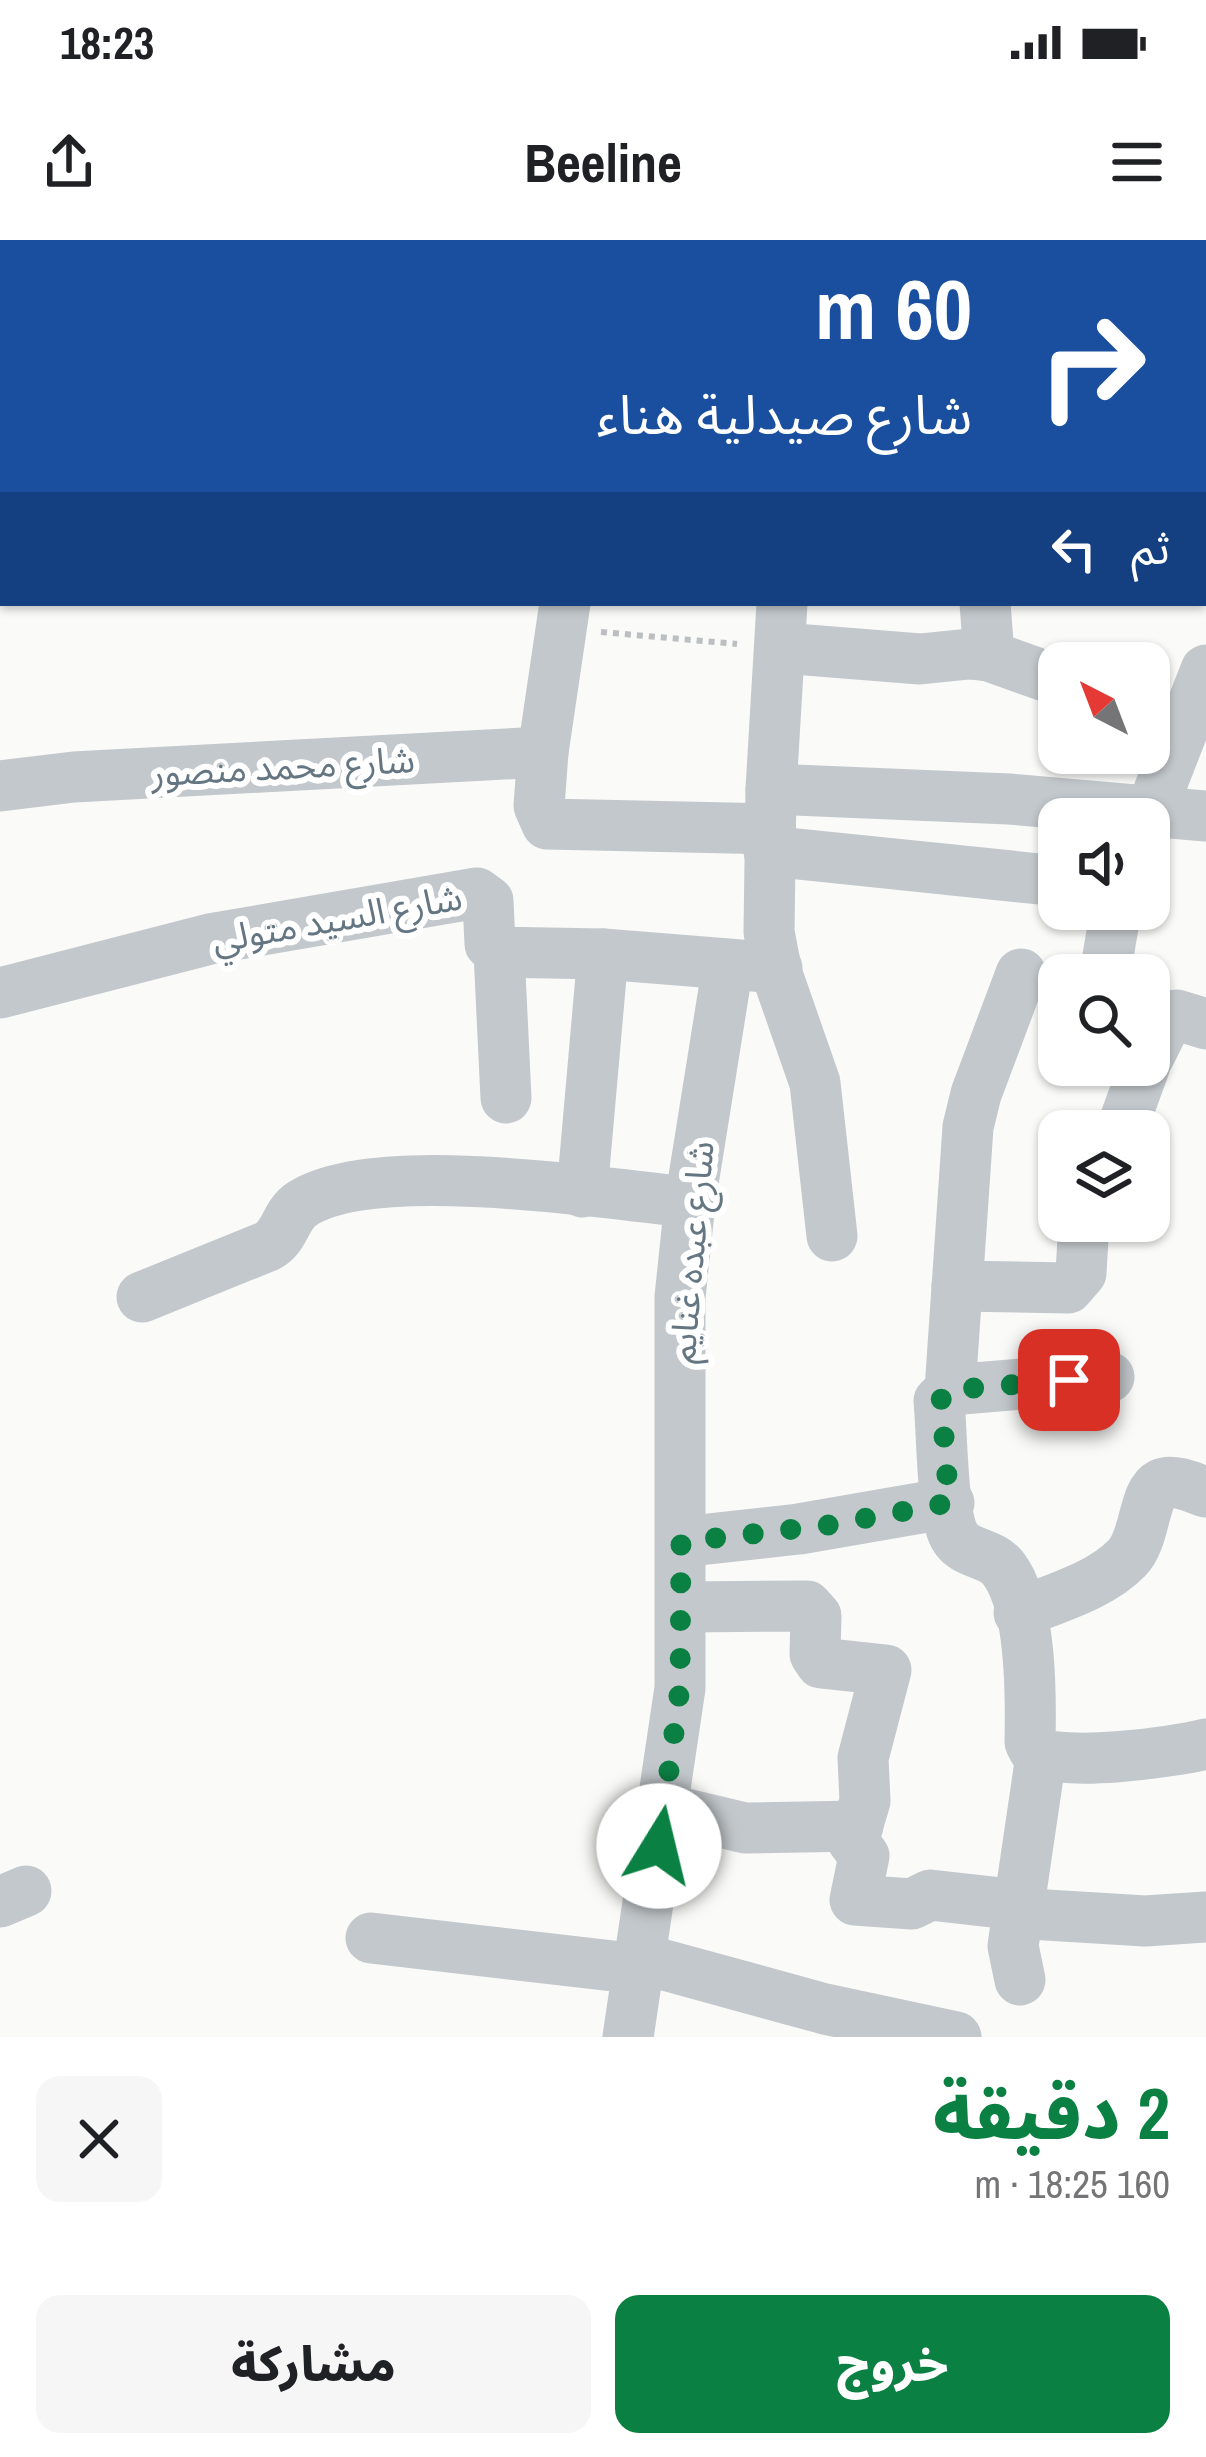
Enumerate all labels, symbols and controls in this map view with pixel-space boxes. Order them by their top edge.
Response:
text: 18:23 [60,12,154,73]
text: Beeline [524,126,682,199]
icon: share [36,129,102,195]
icon: menu [1104,129,1170,195]
text: 60 m [815,252,972,365]
icon: right [1014,288,1170,444]
text: شارع صيدلية هناء [597,378,972,451]
icon: left [1041,516,1107,582]
text: ثم [1131,517,1170,578]
north arrow [1038,642,1170,774]
map controls [1038,642,1170,1242]
street label: شارع محمد منصور [149,735,416,800]
button: sound [1038,798,1170,930]
street label: شارع السيد متولي [208,872,466,968]
button: search [1038,954,1170,1086]
button: layers [1038,1110,1170,1242]
street label: شارع عبده غنايم [657,1139,729,1365]
pin [1018,1329,1120,1431]
icon: arrive [1036,1347,1102,1413]
position arrow [596,1783,722,1909]
text: 2 دقيقة [933,2064,1170,2161]
button: close [36,2076,162,2202]
text: 160 m · 18:25 [974,2158,1170,2210]
button: مشاركة [36,2295,591,2433]
button: خروج [615,2295,1170,2433]

